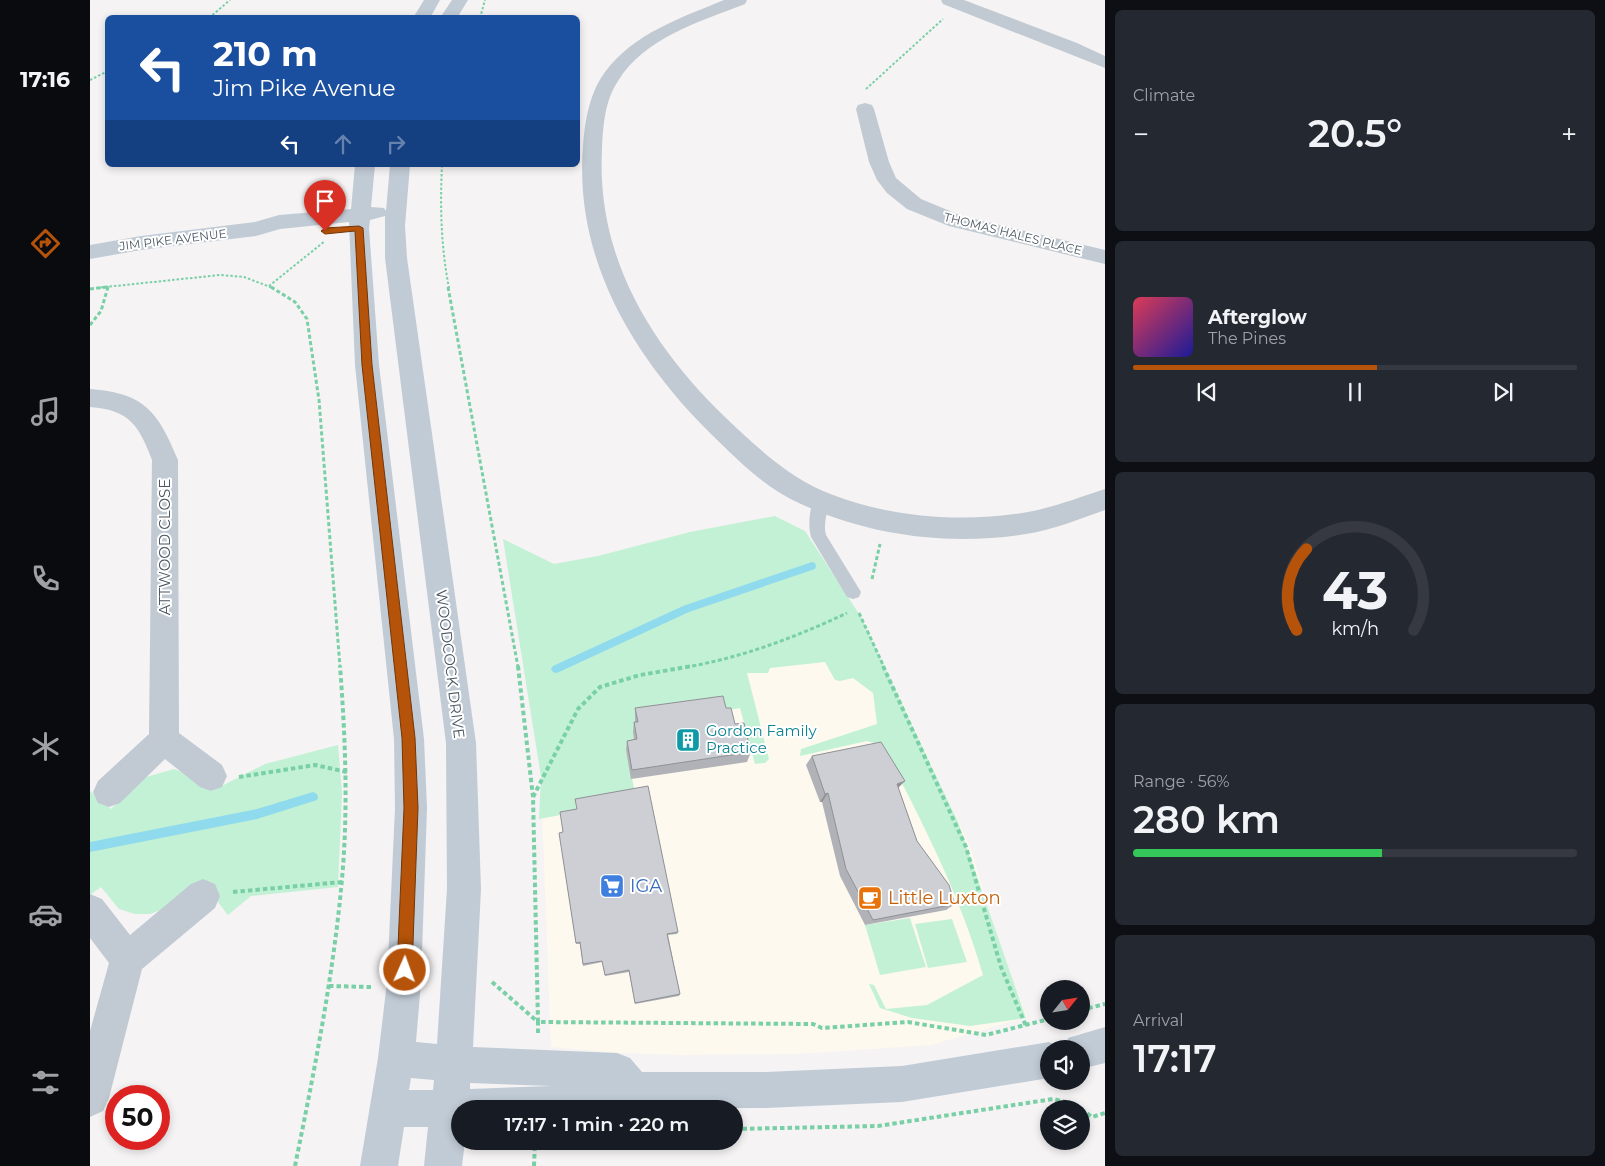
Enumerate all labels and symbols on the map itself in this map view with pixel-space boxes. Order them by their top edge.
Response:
pin [304,180,346,231]
street label: THOMAS HALES PLACE [942,209,1084,258]
street label: JIM PIKE AVENUE [118,225,227,254]
street label: ATTWOOD CLOSE [155,479,174,615]
street label: WOODCOCK DRIVE [432,589,469,739]
place label: Gordon Family Practice [706,721,817,757]
building icon: Gordon Family Practice [675,727,701,753]
supermarket icon: IGA [599,873,625,899]
place label: IGA [630,875,662,897]
cafe icon: Little Luxton [857,885,883,911]
place label: Little Luxton [888,887,1001,909]
position arrow [378,943,430,995]
north arrow [1040,980,1090,1030]
speed limit sign: 50 [105,1085,170,1150]

